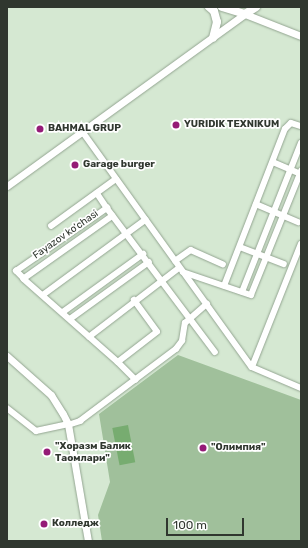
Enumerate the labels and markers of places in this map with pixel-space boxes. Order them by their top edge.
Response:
place label: YURIDIK TEXNIKUM [184,119,280,131]
marker: YURIDIK TEXNIKUM [171,120,181,130]
place label: BAHMAL GRUP [48,123,121,135]
marker: BAHMAL GRUP [35,124,45,134]
place label: Garage burger [83,159,155,171]
marker: Garage burger [70,160,80,170]
place label: "Хоразм Балик Таомлари" [55,440,131,464]
place label: "Олимпия" [211,442,266,454]
marker: "Олимпия" [198,443,208,453]
marker: "Хоразм Балик Таомлари" [42,447,52,457]
place label: Колледж [52,518,99,530]
marker: Колледж [39,519,49,529]

